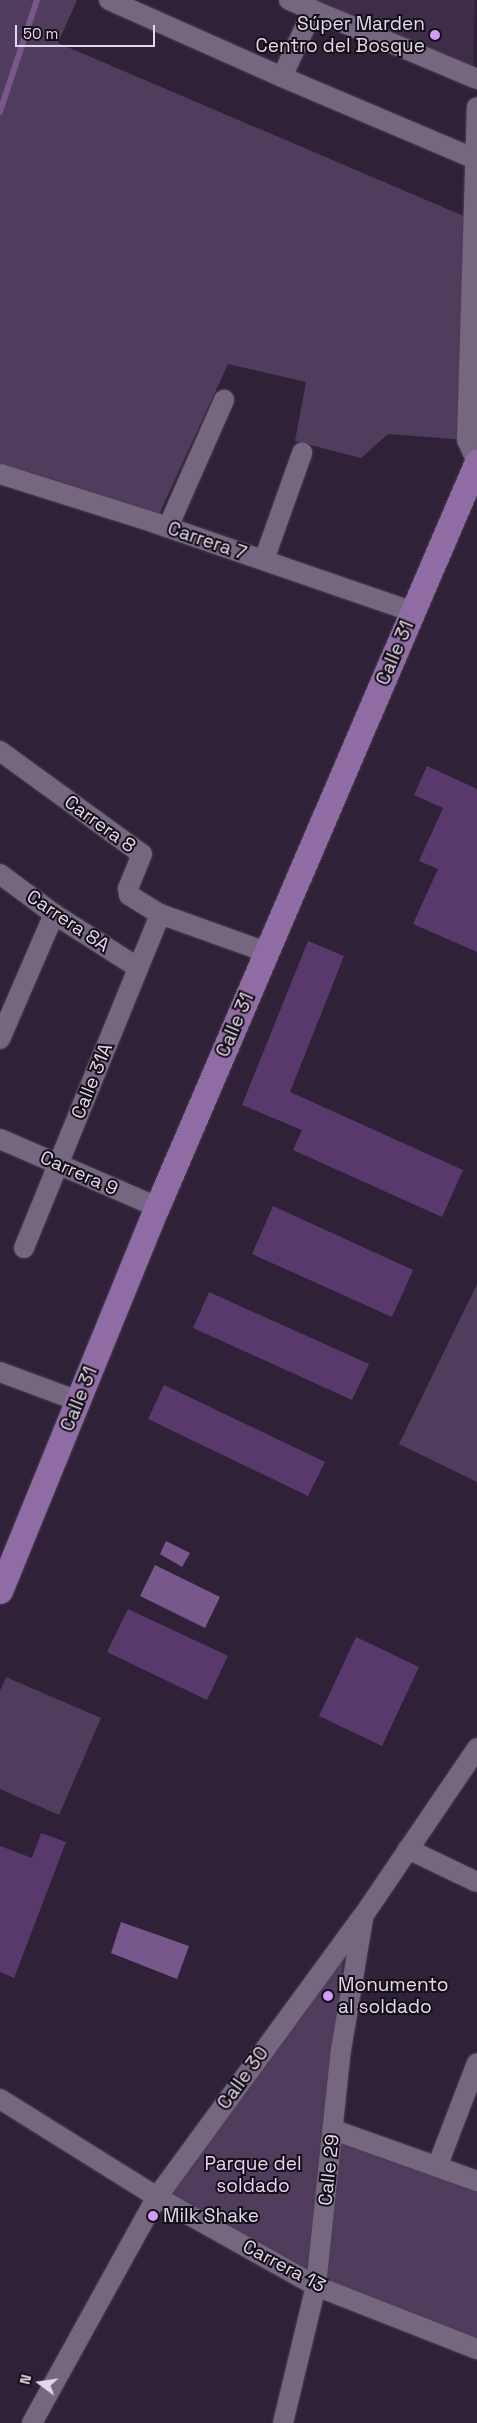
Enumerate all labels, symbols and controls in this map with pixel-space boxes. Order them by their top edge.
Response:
place label: Súper Marden Centro del Bosque [256,13,425,57]
scale bar [18,15,158,47]
text: 50 m [23,24,58,43]
marker: Súper Marden Centro del Bosque [429,29,441,41]
street label: Carrera 7 [165,517,249,565]
street label: Calle 31 [371,617,419,689]
street label: Carrera 8 [60,790,140,858]
street label: Carrera 8A [22,885,114,957]
street label: Calle 31 [211,989,259,1061]
street label: Calle 31A [67,1040,117,1122]
street label: Carrera 9 [37,1146,121,1200]
street label: Calle 31 [56,1363,102,1435]
place label: Monumento al soldado [338,1974,448,2018]
marker: Monumento al soldado [322,1990,334,2002]
street label: Calle 30 [213,2042,273,2114]
street label: Calle 29 [314,2133,344,2207]
park label: Parque del soldado [204,2153,302,2197]
place label: Milk Shake [163,2205,259,2227]
marker: Milk Shake [147,2210,159,2222]
street label: Carrera 13 [239,2235,329,2297]
north arrow [15,2358,65,2408]
text: N [16,2373,35,2386]

